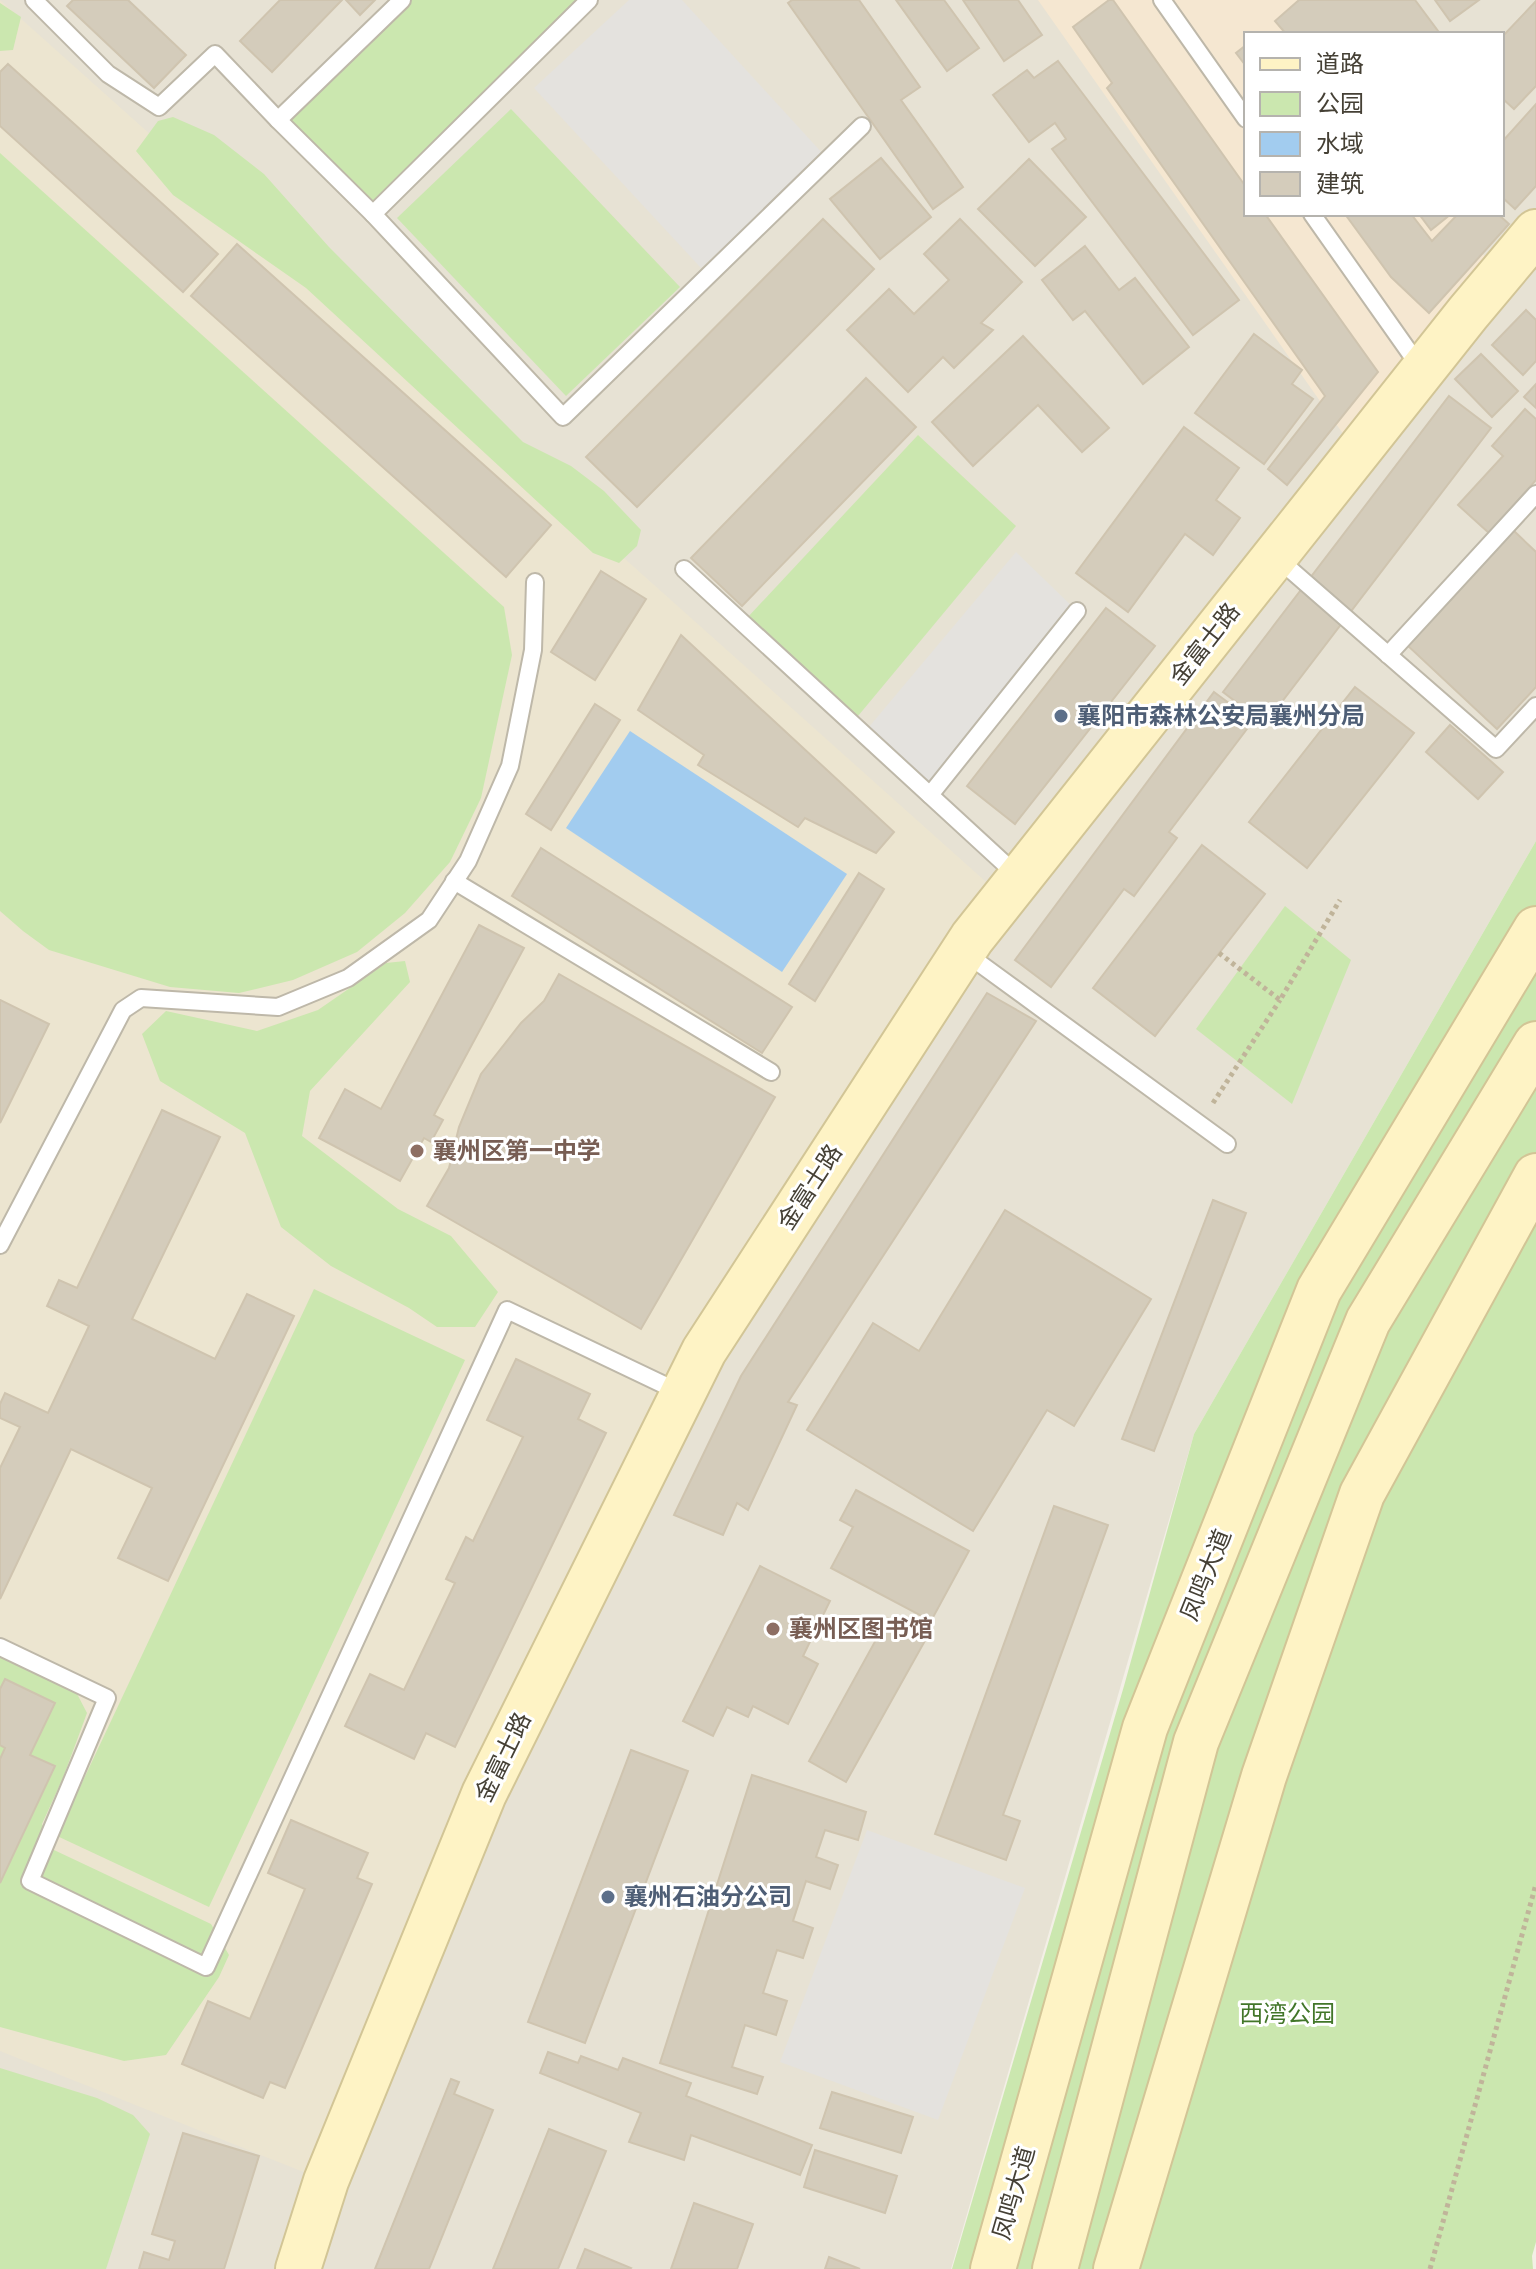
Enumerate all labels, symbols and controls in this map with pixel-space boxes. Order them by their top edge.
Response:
legend [1244,32,1504,216]
text: 道路 [1316,46,1364,79]
text: 公园 [1316,86,1364,119]
text: 水域 [1316,126,1364,159]
text: 建筑 [1316,166,1364,199]
street label: 金富士路 [1161,595,1246,691]
place label: 襄阳市森林公安局襄州分局 [1077,698,1365,731]
marker: 襄阳市森林公安局襄州分局 [1052,707,1070,725]
place label: 襄州区第一中学 [433,1133,601,1166]
street label: 金富士路 [769,1137,849,1235]
marker: 襄州区第一中学 [408,1142,426,1160]
street label: 凤鸣大道 [1171,1524,1238,1625]
place label: 襄州区图书馆 [789,1611,933,1644]
marker: 襄州区图书馆 [764,1620,782,1638]
street label: 金富士路 [466,1706,538,1807]
place label: 襄州石油分公司 [624,1879,792,1912]
marker: 襄州石油分公司 [599,1888,617,1906]
park label: 西湾公园 [1239,1996,1335,2029]
street label: 凤鸣大道 [983,2142,1042,2243]

